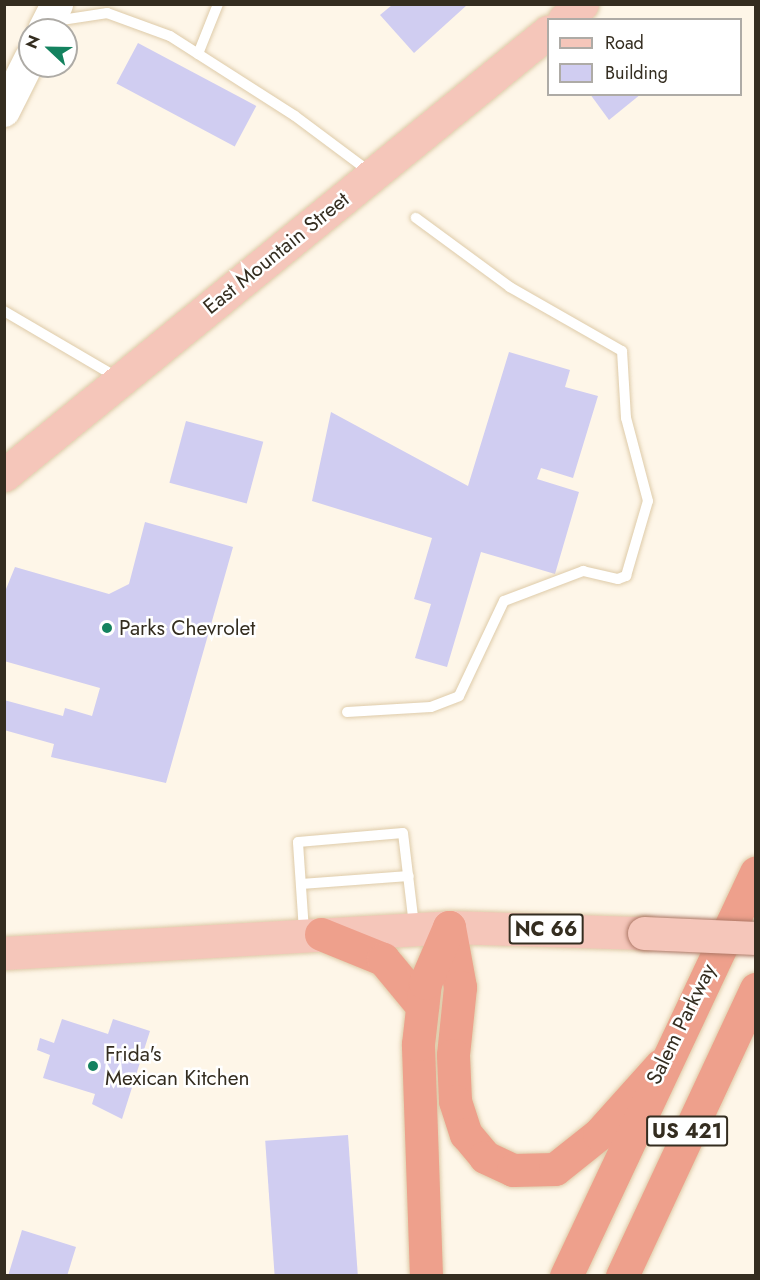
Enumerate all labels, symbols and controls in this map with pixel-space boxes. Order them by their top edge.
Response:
north arrow [18,18,78,78]
legend [547,18,742,96]
text: Road [605,30,644,56]
text: N [20,32,46,52]
text: Building [605,60,668,86]
street label: East Mountain Street [198,187,354,319]
place label: Parks Chevrolet [119,615,255,641]
marker: Parks Chevrolet [100,621,114,635]
road number: NC 66 [508,912,584,946]
street label: Salem Parkway [641,960,721,1088]
place label: Frida's Mexican Kitchen [105,1041,250,1091]
marker: Frida's Mexican Kitchen [86,1059,100,1073]
road number: US 421 [645,1114,729,1148]

